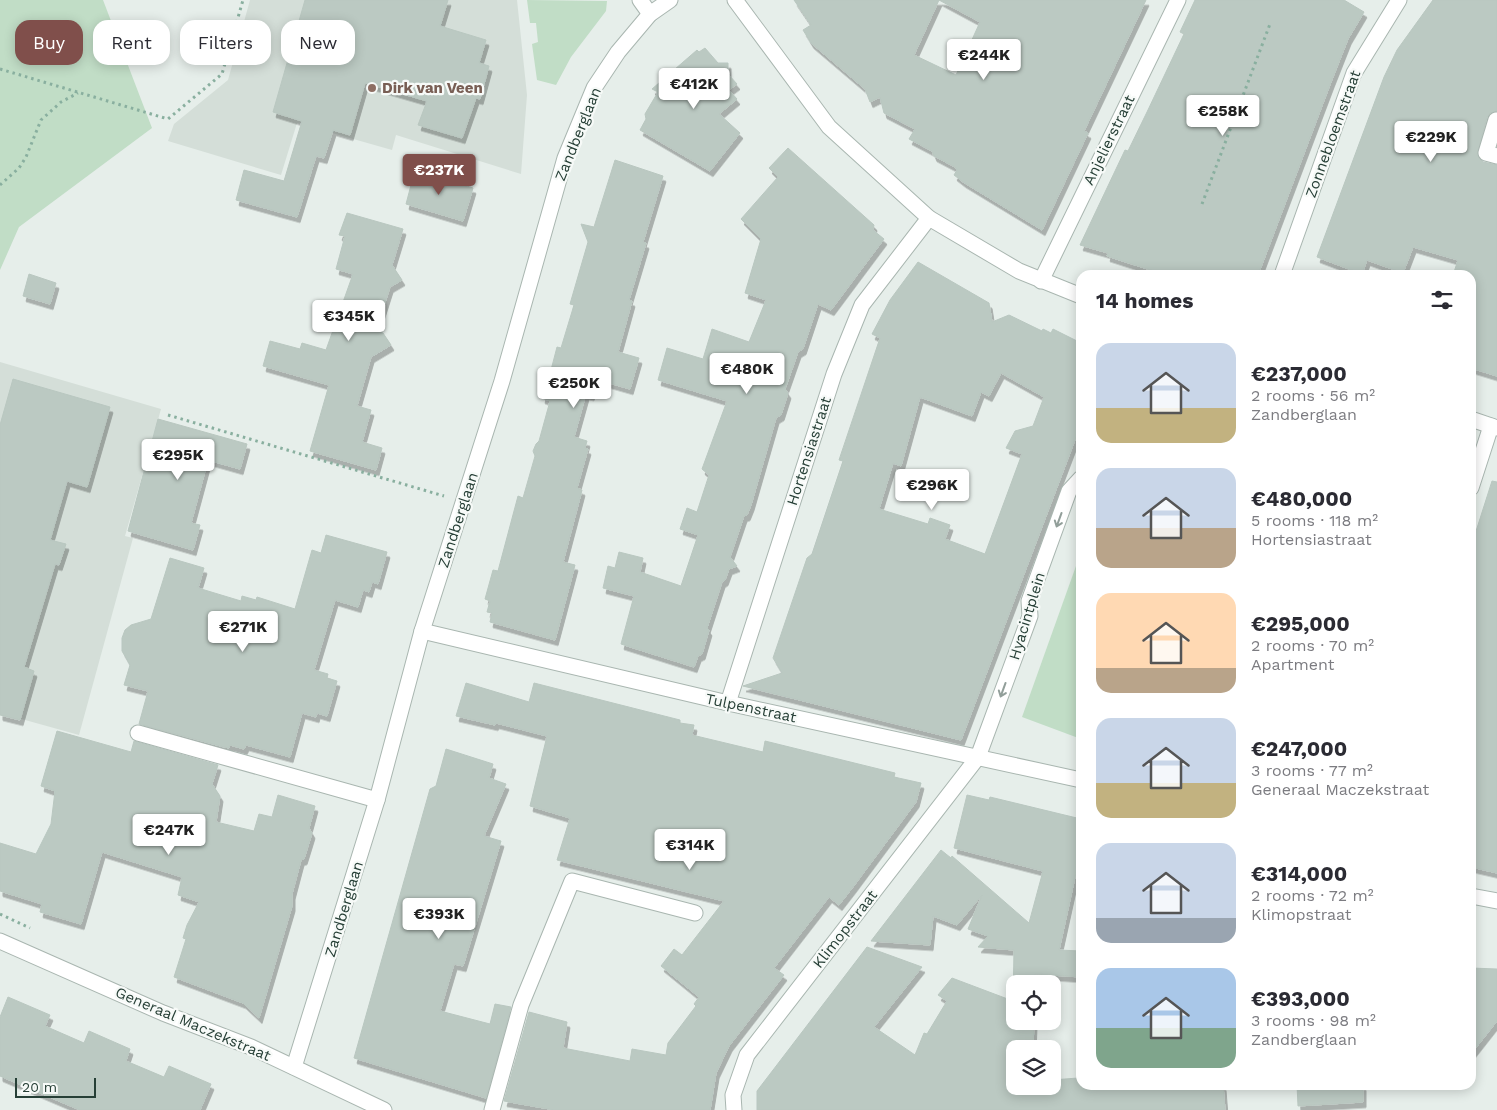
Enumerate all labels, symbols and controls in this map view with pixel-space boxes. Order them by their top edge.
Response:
chip: Buy [15,20,83,65]
chip: Rent [93,20,170,65]
chip: Filters [180,20,271,65]
chip: New [281,20,355,65]
pin: €244K [949,38,1019,81]
text: €244K [958,45,1010,64]
street label: Zonnebloemstraat [1302,67,1365,200]
pin: €412K [659,68,729,110]
text: €412K [670,74,718,93]
place label: Dirk van Veen [382,79,483,97]
marker: Dirk van Veen [366,82,378,94]
street label: Zandberglaan [551,85,605,183]
street label: Anjelierstraat [1079,91,1139,188]
pin: €258K [1188,94,1258,137]
text: €258K [1197,101,1249,120]
pin: €229K [1396,120,1466,163]
text: €229K [1405,127,1457,146]
pin: €237K [404,154,474,196]
text: €237K [414,160,464,179]
icon: filters [1428,286,1456,314]
text: 14 homes [1096,288,1193,313]
pin: €345K [314,300,384,342]
text: €345K [323,306,375,325]
pin: €480K [712,352,782,395]
text: €480K [721,359,774,378]
text: €237,000 [1251,361,1347,386]
icon: home [1136,363,1196,423]
pin: €250K [539,366,609,409]
text: €250K [548,373,600,392]
text: 2 rooms · 56 m² [1251,386,1375,405]
street label: Hortensiastraat [783,394,835,508]
text: Zandberglaan [1251,405,1357,424]
pin: €295K [143,438,213,481]
text: €295K [153,445,203,464]
pin: €296K [897,468,967,511]
street label: Zandberglaan [434,470,482,570]
text: €296K [906,475,958,494]
text: €480,000 [1251,486,1352,511]
icon: home [1136,488,1196,548]
text: 5 rooms · 118 m² [1251,511,1378,530]
one-way arrow [1054,512,1063,527]
text: Hortensiastraat [1251,530,1372,549]
street label: Hyacintplein [1005,570,1049,662]
pin: €271K [208,610,278,653]
text: €295,000 [1251,611,1350,636]
icon: home [1136,613,1196,673]
text: €271K [219,617,267,636]
text: 2 rooms · 70 m² [1251,636,1374,655]
text: Apartment [1251,655,1334,674]
one-way arrow [998,682,1007,697]
street label: Tulpenstraat [704,690,799,727]
text: €247,000 [1251,736,1347,761]
icon: home [1136,738,1196,798]
text: 3 rooms · 77 m² [1251,761,1373,780]
text: Generaal Maczekstraat [1251,780,1429,799]
pin: €247K [134,814,204,856]
text: €247K [144,820,194,839]
pin: €314K [655,828,725,871]
text: €314K [665,835,715,854]
street label: Zandberglaan [321,859,367,959]
text: €314,000 [1251,861,1347,886]
icon: home [1136,863,1196,923]
street label: Klimopstraat [809,886,882,972]
text: 2 rooms · 72 m² [1251,886,1374,905]
pin: €393K [404,898,474,940]
text: €393K [413,904,465,923]
text: Klimopstraat [1251,905,1351,924]
map controls [1006,975,1061,1095]
button: locate [1006,975,1061,1030]
street label: Generaal Maczekstraat [113,983,274,1065]
text: €393,000 [1251,986,1350,1011]
icon: home [1136,988,1196,1048]
text: 3 rooms · 98 m² [1251,1011,1376,1030]
text: Zandberglaan [1251,1030,1357,1049]
button: layers [1006,1040,1061,1095]
scale bar [15,1075,96,1098]
text: 20 m [22,1079,57,1095]

